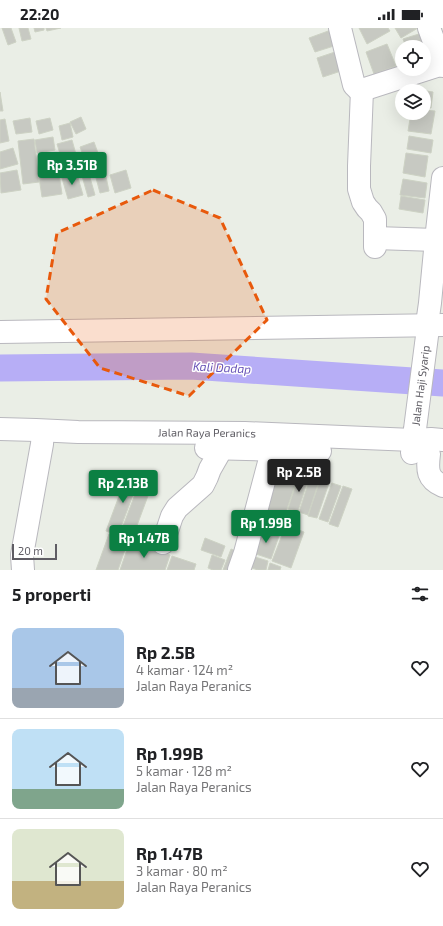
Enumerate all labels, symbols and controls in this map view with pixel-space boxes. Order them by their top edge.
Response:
text: 22:20 [20,5,59,23]
map controls [395,40,431,120]
button: locate [395,40,431,76]
button: layers [395,84,431,120]
pin: Rp 3.51B [31,152,113,186]
text: Rp 3.51B [47,157,97,173]
street label: Jalan Haji Syarip [408,345,432,426]
water label: Kali Dadap [193,358,252,376]
street label: Jalan Raya Peranics [158,425,257,439]
pin: Rp 2.5B [262,459,336,493]
text: Rp 2.5B [276,464,322,480]
pin: Rp 2.13B [82,470,164,504]
text: Rp 2.13B [98,475,148,491]
pin: Rp 1.99B [225,510,307,544]
text: Rp 1.99B [240,515,292,531]
pin: Rp 1.47B [103,525,185,559]
text: Rp 1.47B [118,530,170,546]
scale bar [12,542,57,561]
text: 20 m [18,544,43,557]
icon: filters [409,583,431,605]
text: 5 properti [12,584,91,604]
text: Rp 2.5B [136,642,195,662]
icon: home [44,644,92,692]
icon: heart [409,657,431,679]
text: 4 kamar · 124 m² [136,662,233,678]
text: Jalan Raya Peranics [136,678,252,694]
text: Rp 1.99B [136,743,203,763]
icon: home [44,745,92,793]
icon: heart [409,758,431,780]
text: 5 kamar · 128 m² [136,763,232,779]
text: Jalan Raya Peranics [136,779,252,795]
text: Rp 1.47B [136,843,203,863]
icon: home [44,845,92,893]
icon: heart [409,858,431,880]
text: 3 kamar · 80 m² [136,863,228,879]
text: Jalan Raya Peranics [136,879,252,895]

